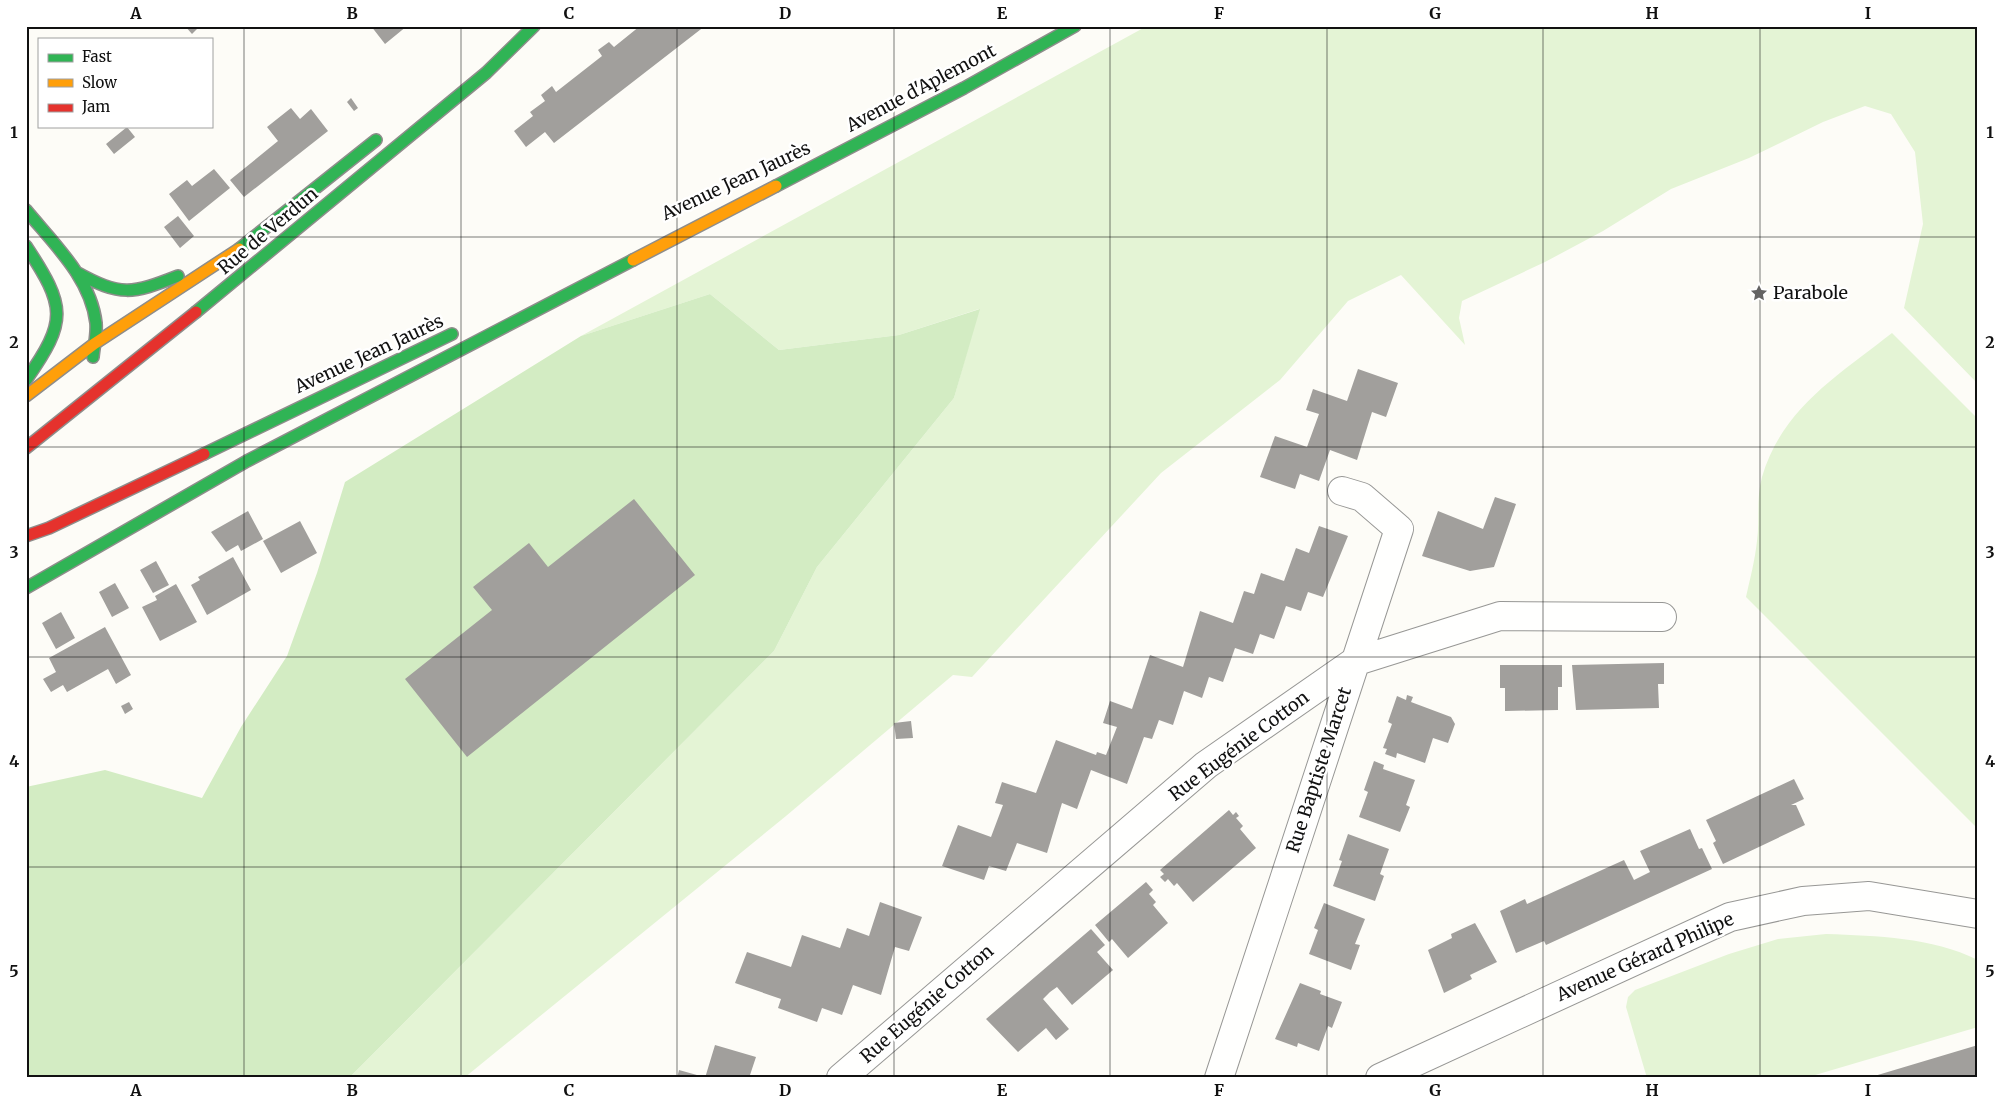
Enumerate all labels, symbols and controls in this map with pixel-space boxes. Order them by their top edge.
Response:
text: A [129,3,142,23]
text: B [346,3,358,23]
text: C [564,3,574,23]
text: D [779,3,791,23]
text: E [997,3,1008,23]
text: F [1214,3,1224,23]
text: G [1429,3,1441,23]
text: H [1645,3,1659,23]
text: I [1865,3,1871,23]
legend [38,38,212,128]
street label: Avenue d'Aplemont [841,38,999,137]
text: Fast [82,47,112,66]
text: Slow [82,73,117,92]
text: Jam [81,97,110,116]
text: 1 [10,122,18,142]
text: 1 [1986,122,1994,142]
street label: Avenue Jean Jaurès [657,136,814,226]
street label: Rue de Verdun [213,182,322,279]
place label: Parabole [1773,281,1848,304]
place icon: Parabole [1749,283,1769,303]
street label: Avenue Jean Jaurès [290,309,447,399]
text: 2 [9,332,19,352]
text: 2 [1985,332,1995,352]
text: 3 [9,542,19,562]
text: 3 [1985,542,1995,562]
street label: Rue Baptiste Marcet [1281,684,1356,856]
street label: Rue Eugénie Cotton [1164,685,1313,806]
text: 4 [9,751,19,771]
text: 4 [1985,751,1995,771]
street label: Avenue Gérard Philipe [1552,907,1737,1006]
street label: Rue Eugénie Cotton [855,939,998,1068]
text: 5 [9,961,19,981]
text: 5 [1985,961,1995,981]
text: A [129,1080,142,1100]
text: B [346,1080,358,1100]
text: C [564,1080,574,1100]
text: D [779,1080,791,1100]
text: E [997,1080,1008,1100]
text: F [1214,1080,1224,1100]
text: G [1429,1080,1441,1100]
text: H [1645,1080,1659,1100]
text: I [1865,1080,1871,1100]

